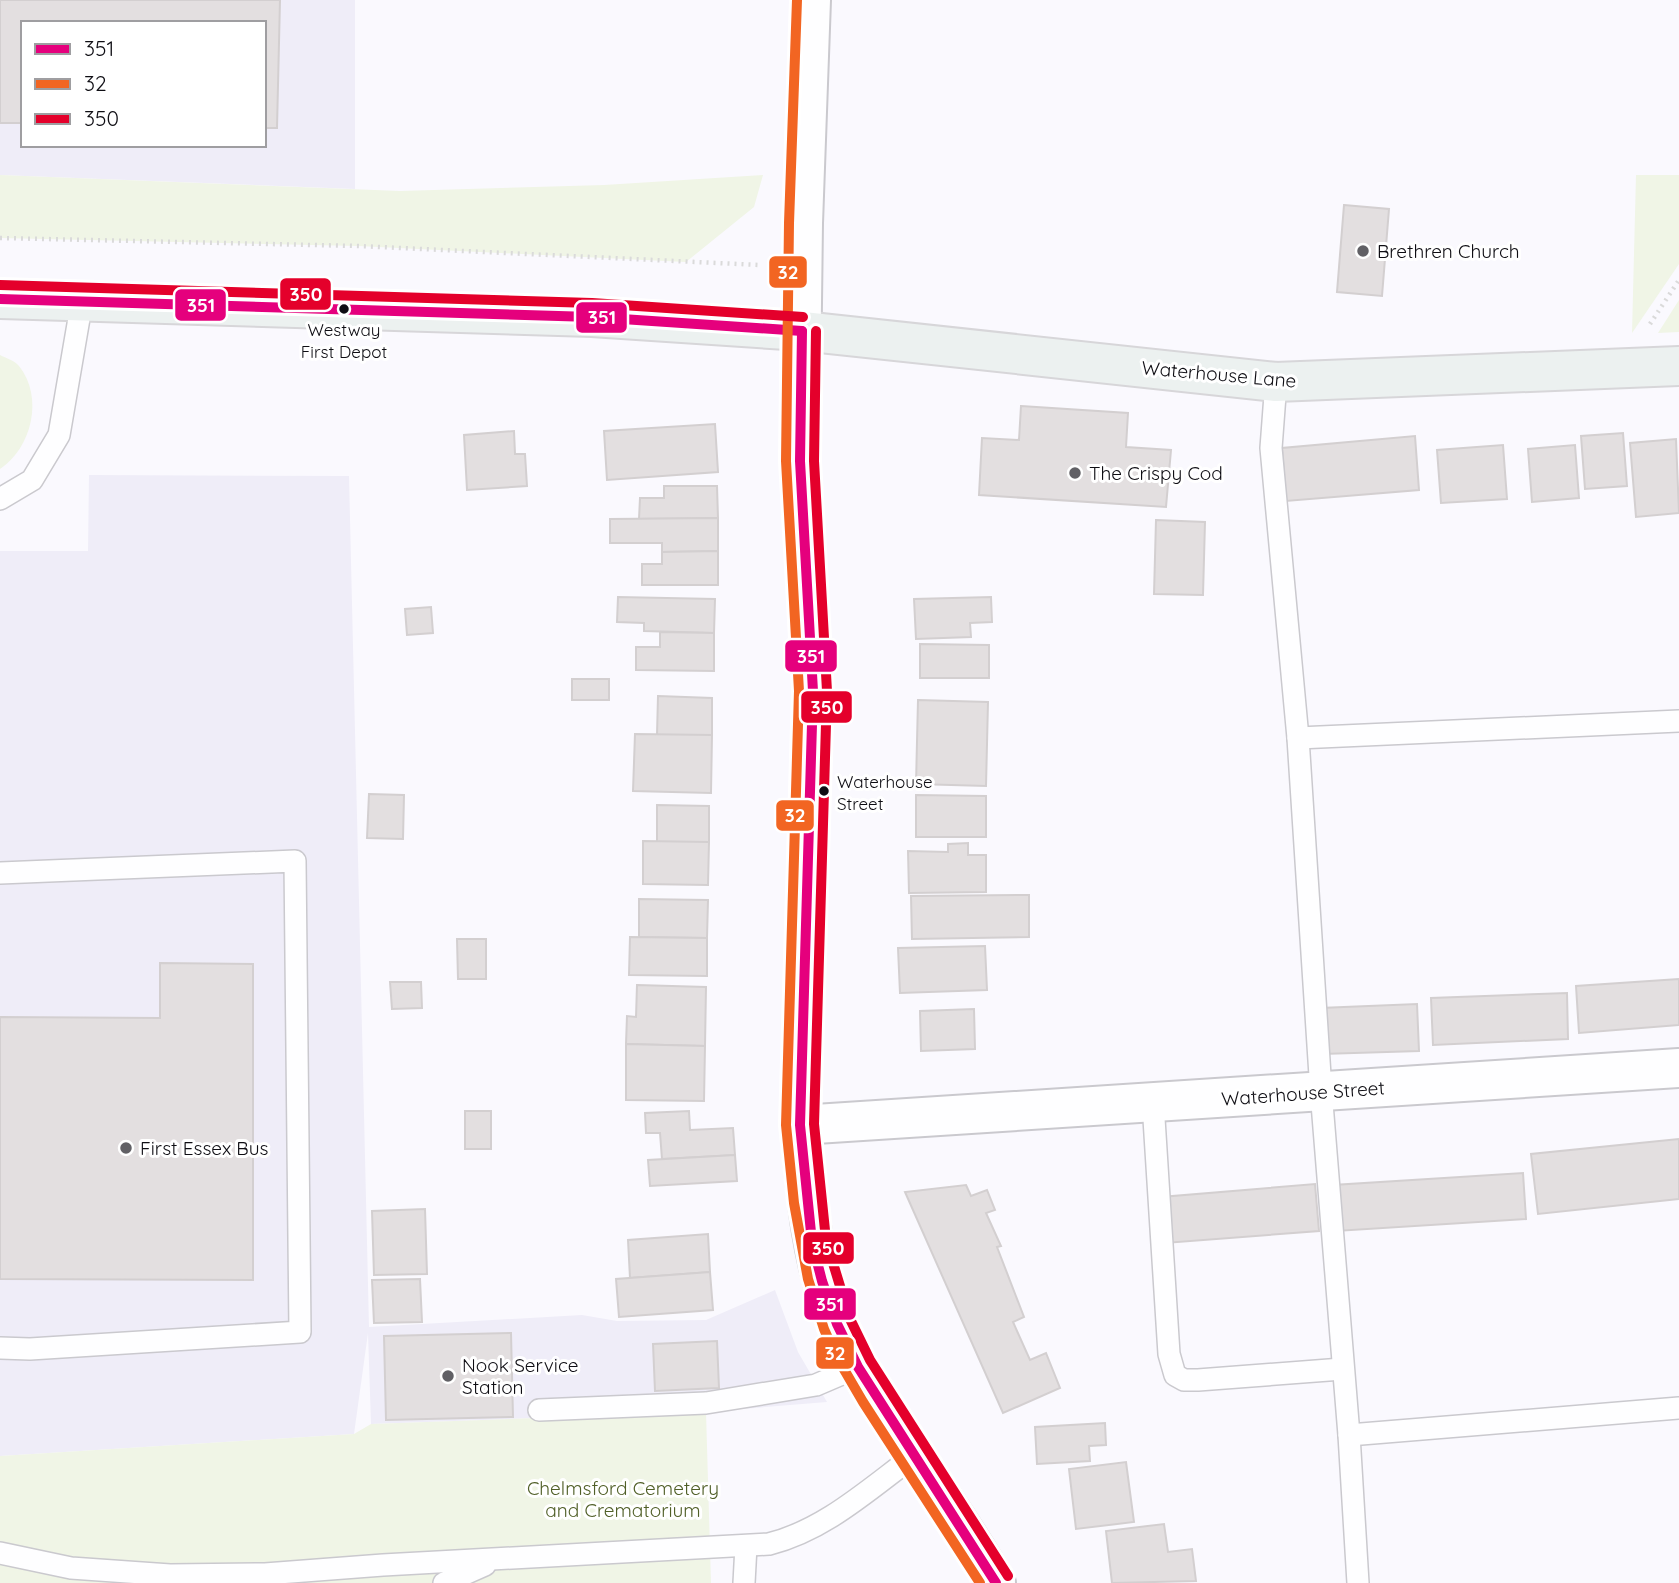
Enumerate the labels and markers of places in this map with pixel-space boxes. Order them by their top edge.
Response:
place label: Brethren Church [1377,239,1520,263]
marker: Brethren Church [1355,243,1371,259]
marker: Westway First Depot [337,302,351,316]
place label: Westway First Depot [301,319,387,362]
place label: The Crispy Cod [1089,461,1223,485]
marker: The Crispy Cod [1067,465,1083,481]
place label: Waterhouse Street [837,771,933,814]
marker: Waterhouse Street [817,784,831,798]
place label: First Essex Bus [140,1136,268,1160]
marker: First Essex Bus [118,1140,134,1156]
place label: Nook Service Station [462,1353,579,1399]
marker: Nook Service Station [440,1368,456,1384]

